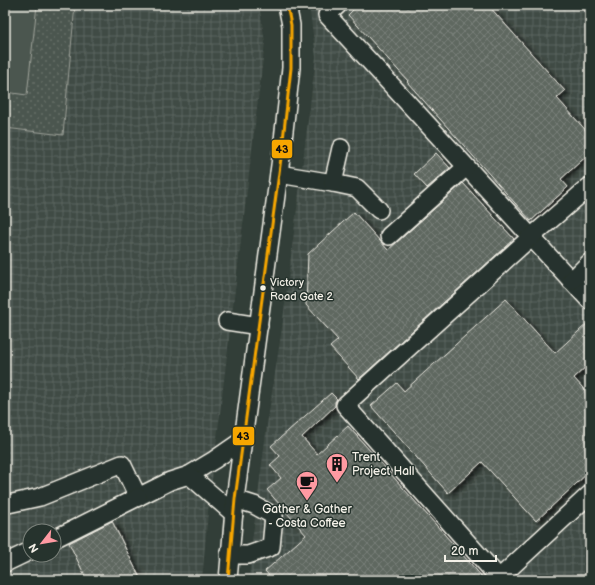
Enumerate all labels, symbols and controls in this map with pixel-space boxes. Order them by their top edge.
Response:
line badge: 43 [271,139,293,159]
text: 43 [276,143,289,156]
place label: Victory Road Gate 2 [270,276,334,303]
marker: Victory Road Gate 2 [258,283,268,293]
line badge: 43 [232,426,255,446]
text: 43 [237,430,250,443]
place label: Trent Project Hall [352,450,414,479]
building icon: Trent Project Hall [324,451,350,484]
cafe icon: Gather & Gather - Costa Coffee [294,469,320,502]
place label: Gather & Gather - Costa Coffee [262,502,352,531]
north arrow [22,523,62,563]
scale bar [445,537,496,563]
text: N [26,541,42,555]
text: 20 m [451,544,478,559]

